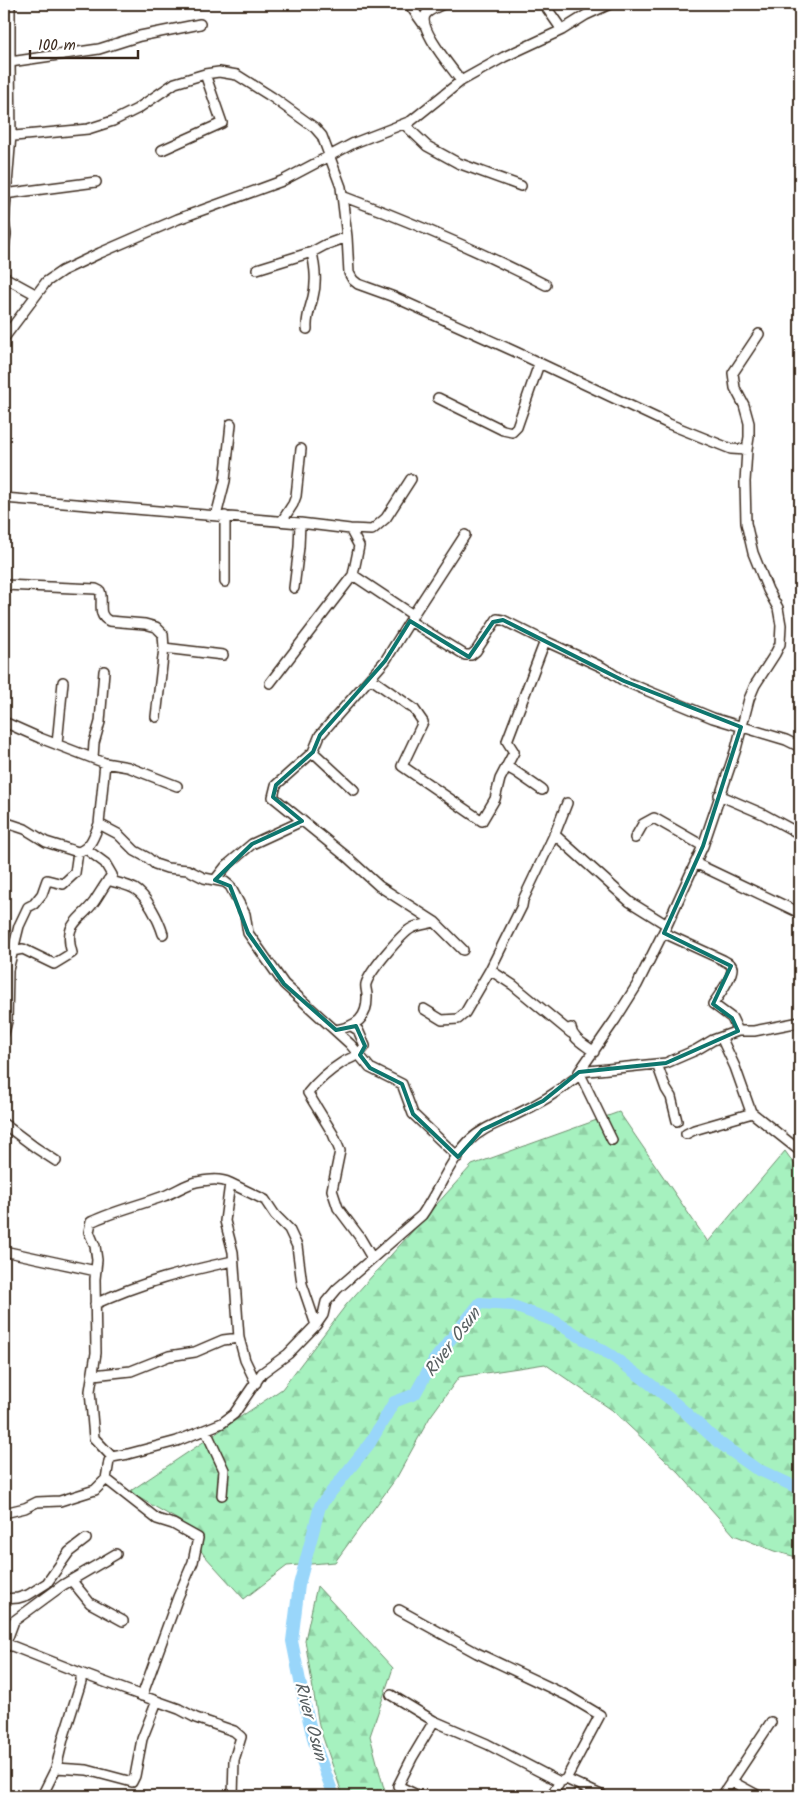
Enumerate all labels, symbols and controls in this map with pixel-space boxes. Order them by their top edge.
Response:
scale bar [30,28,138,60]
text: 100 m [38,34,76,58]
water label: River Osun [417,1301,490,1384]
water label: River Osun [285,1679,334,1765]

